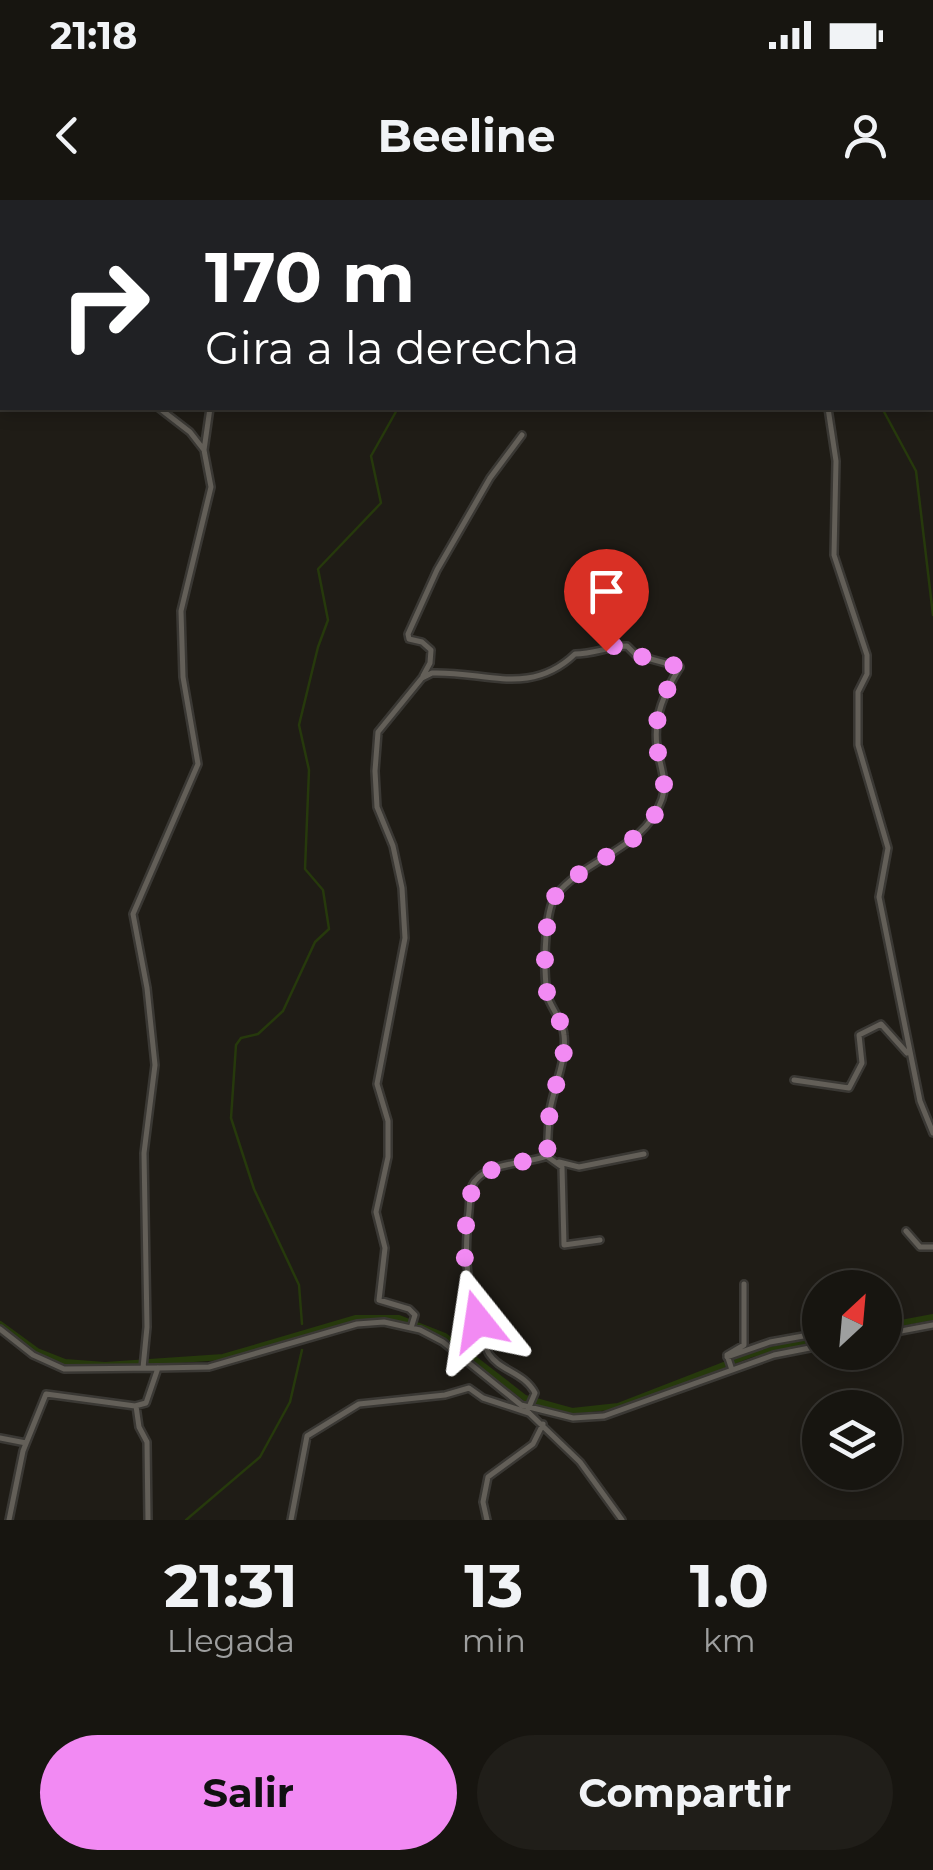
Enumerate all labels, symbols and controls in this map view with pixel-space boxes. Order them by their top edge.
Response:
text: 21:18 [50,12,137,59]
icon: back [40,108,95,163]
text: Beeline [378,108,555,163]
icon: person [838,108,893,163]
text: 170 m [205,234,415,320]
icon: right [40,240,170,370]
text: Gira a la derecha [205,320,580,375]
pin [564,549,649,652]
icon: arrive [579,564,634,619]
position arrow [426,1269,530,1373]
north arrow [802,1270,902,1370]
map controls [802,1270,902,1490]
button: layers [802,1390,902,1490]
text: 21:31 [164,1549,298,1622]
text: 13 [464,1549,523,1622]
text: 1.0 [690,1549,769,1622]
text: Llegada [167,1621,295,1660]
text: min [462,1621,526,1660]
text: km [703,1621,756,1660]
button: Salir [40,1735,457,1850]
button: Compartir [477,1735,893,1850]

